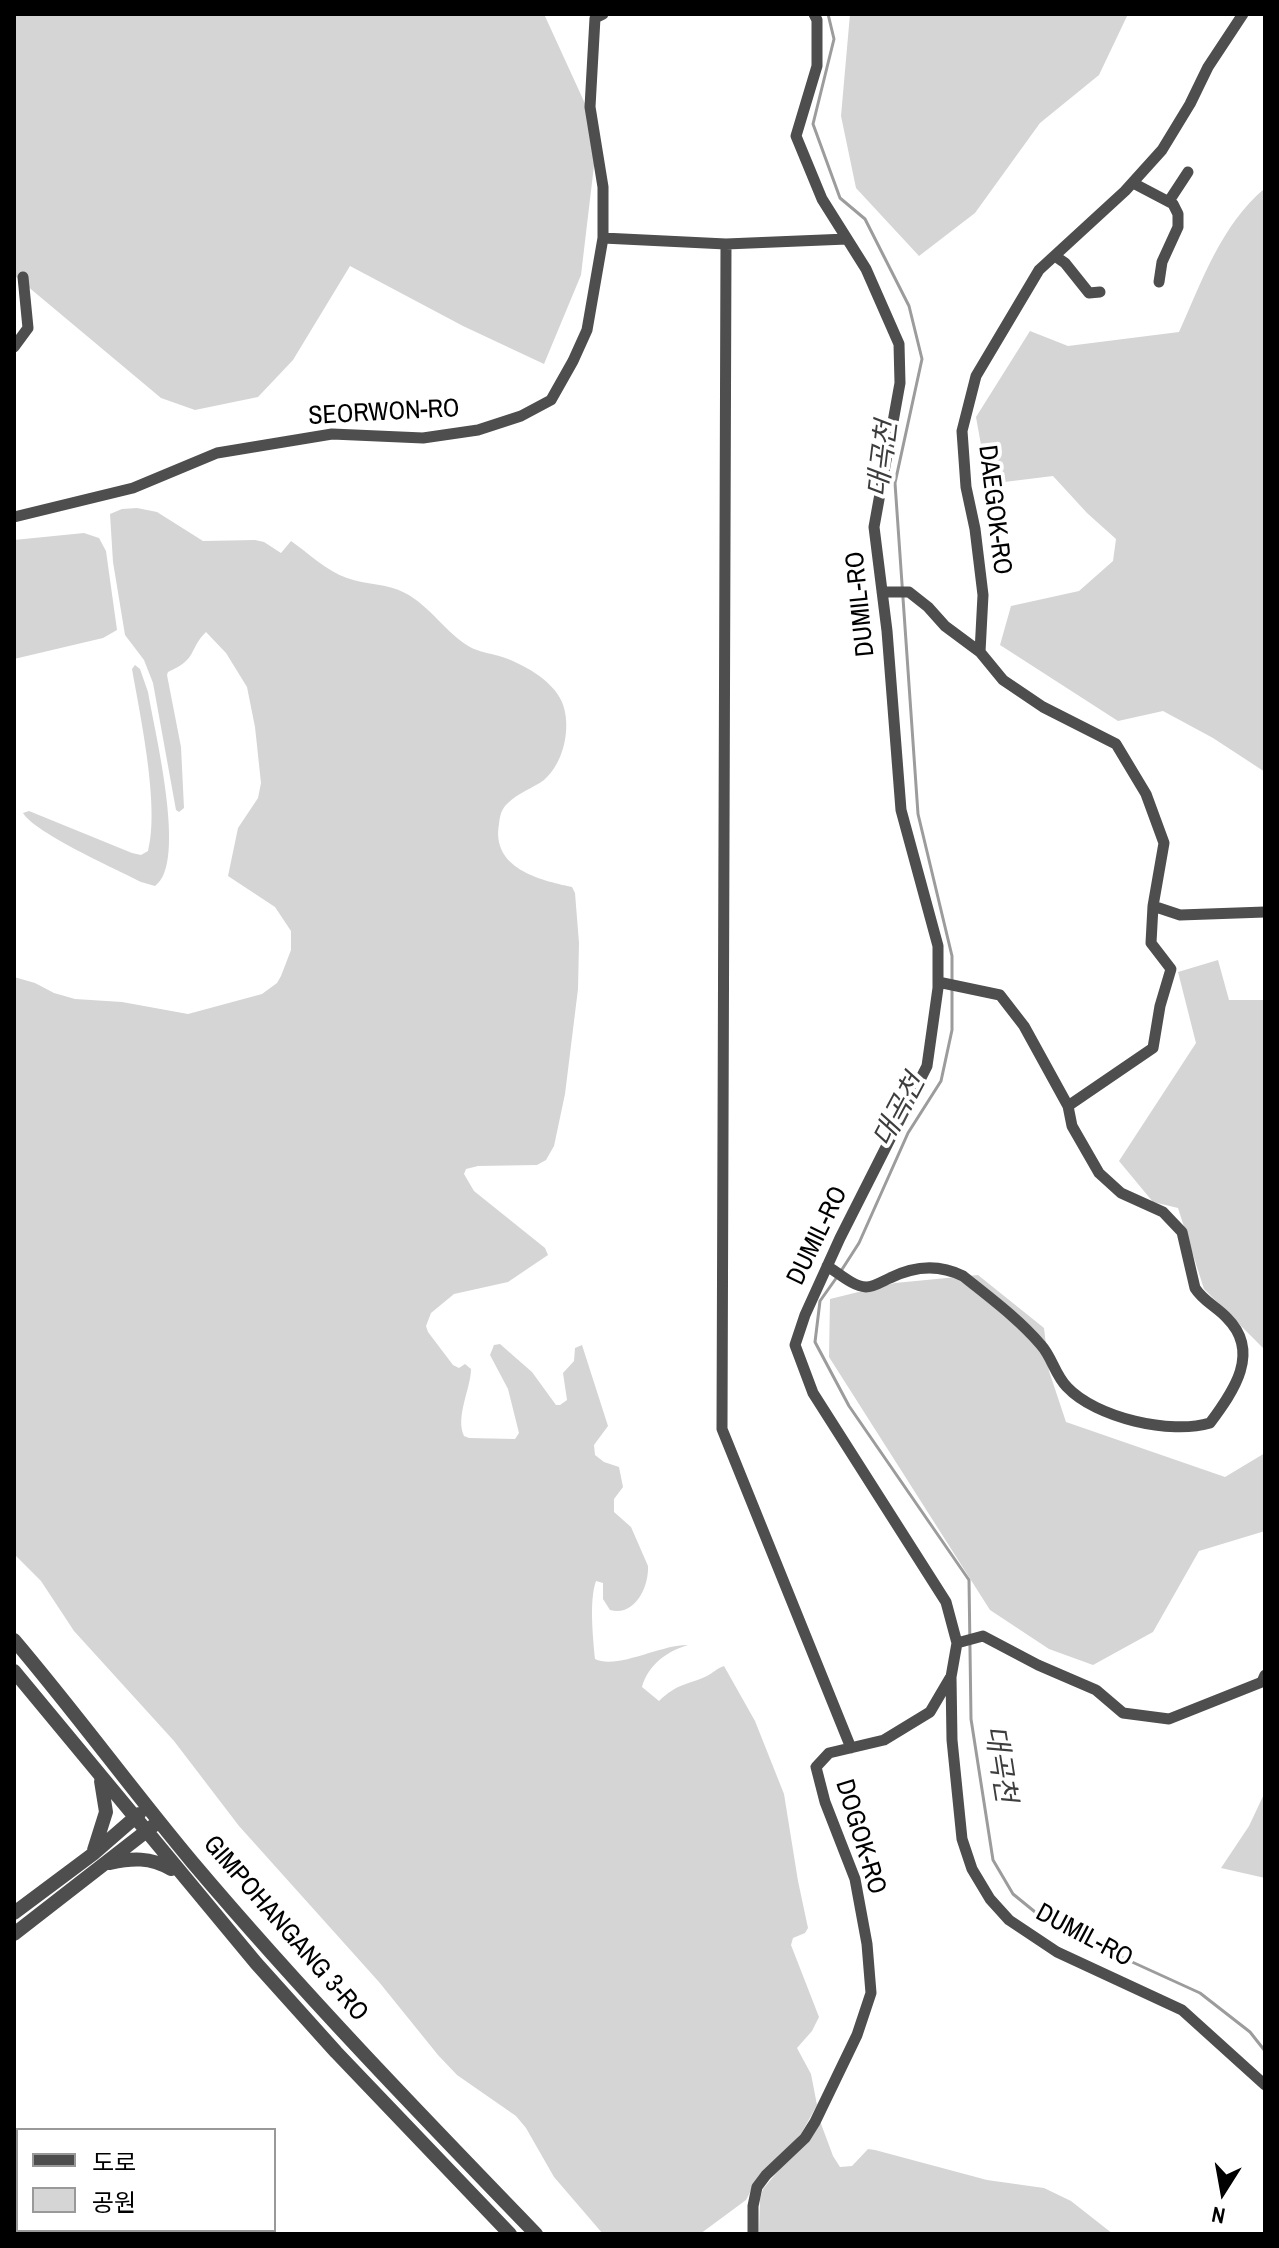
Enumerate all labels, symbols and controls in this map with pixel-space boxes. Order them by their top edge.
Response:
street label: SEORWON-RO [308,393,460,433]
water label: 대곡천 [863,419,905,499]
street label: DAEGOK-RO [971,443,1017,577]
street label: DUMIL-RO [840,550,882,658]
water label: 대곡천 [867,1069,933,1153]
street label: DUMIL-RO [781,1182,855,1290]
water label: 대곡천 [976,1723,1022,1805]
street label: DOGOK-RO [828,1776,892,1898]
street label: GIMPOHANGANG 3-RO [196,1830,374,2028]
street label: DUMIL-RO [1030,1897,1138,1975]
legend [16,2128,276,2232]
text: 도로 [92,2146,136,2178]
north arrow [1183,2152,1263,2232]
text: 공원 [92,2186,136,2218]
text: N [1209,2200,1228,2232]

